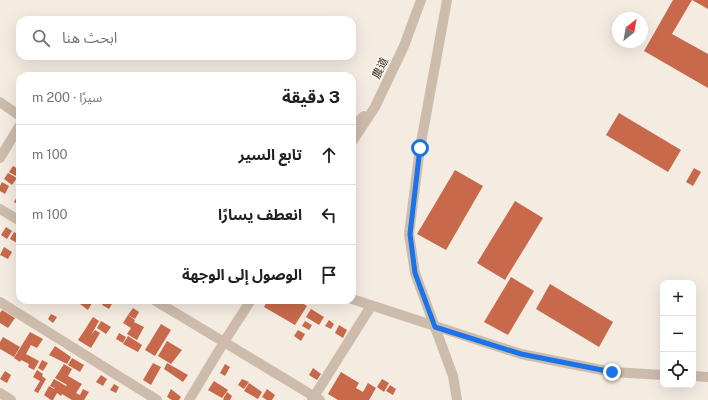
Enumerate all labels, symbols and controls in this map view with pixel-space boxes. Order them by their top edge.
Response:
north arrow [612,12,648,48]
search box [16,16,356,60]
icon: search [30,27,52,49]
text: ابحث هنا [62,29,117,46]
street label: 農道 [370,55,390,81]
text: 3 دقيقة [282,87,340,107]
text: سيرًا · 200 m [32,90,102,105]
route start [411,139,429,157]
icon: ahead [318,144,340,166]
text: تابع السير [238,146,302,163]
text: 100 m [32,147,68,162]
icon: left [318,204,340,226]
text: انعطف يسارًا [218,206,302,223]
text: 100 m [32,207,68,222]
icon: arrive [318,264,340,286]
text: الوصول إلى الوجهة [182,266,302,283]
map controls [660,280,696,388]
button: + [660,280,696,316]
button: − [660,316,696,352]
button: locate [660,352,696,388]
route end [603,363,621,381]

